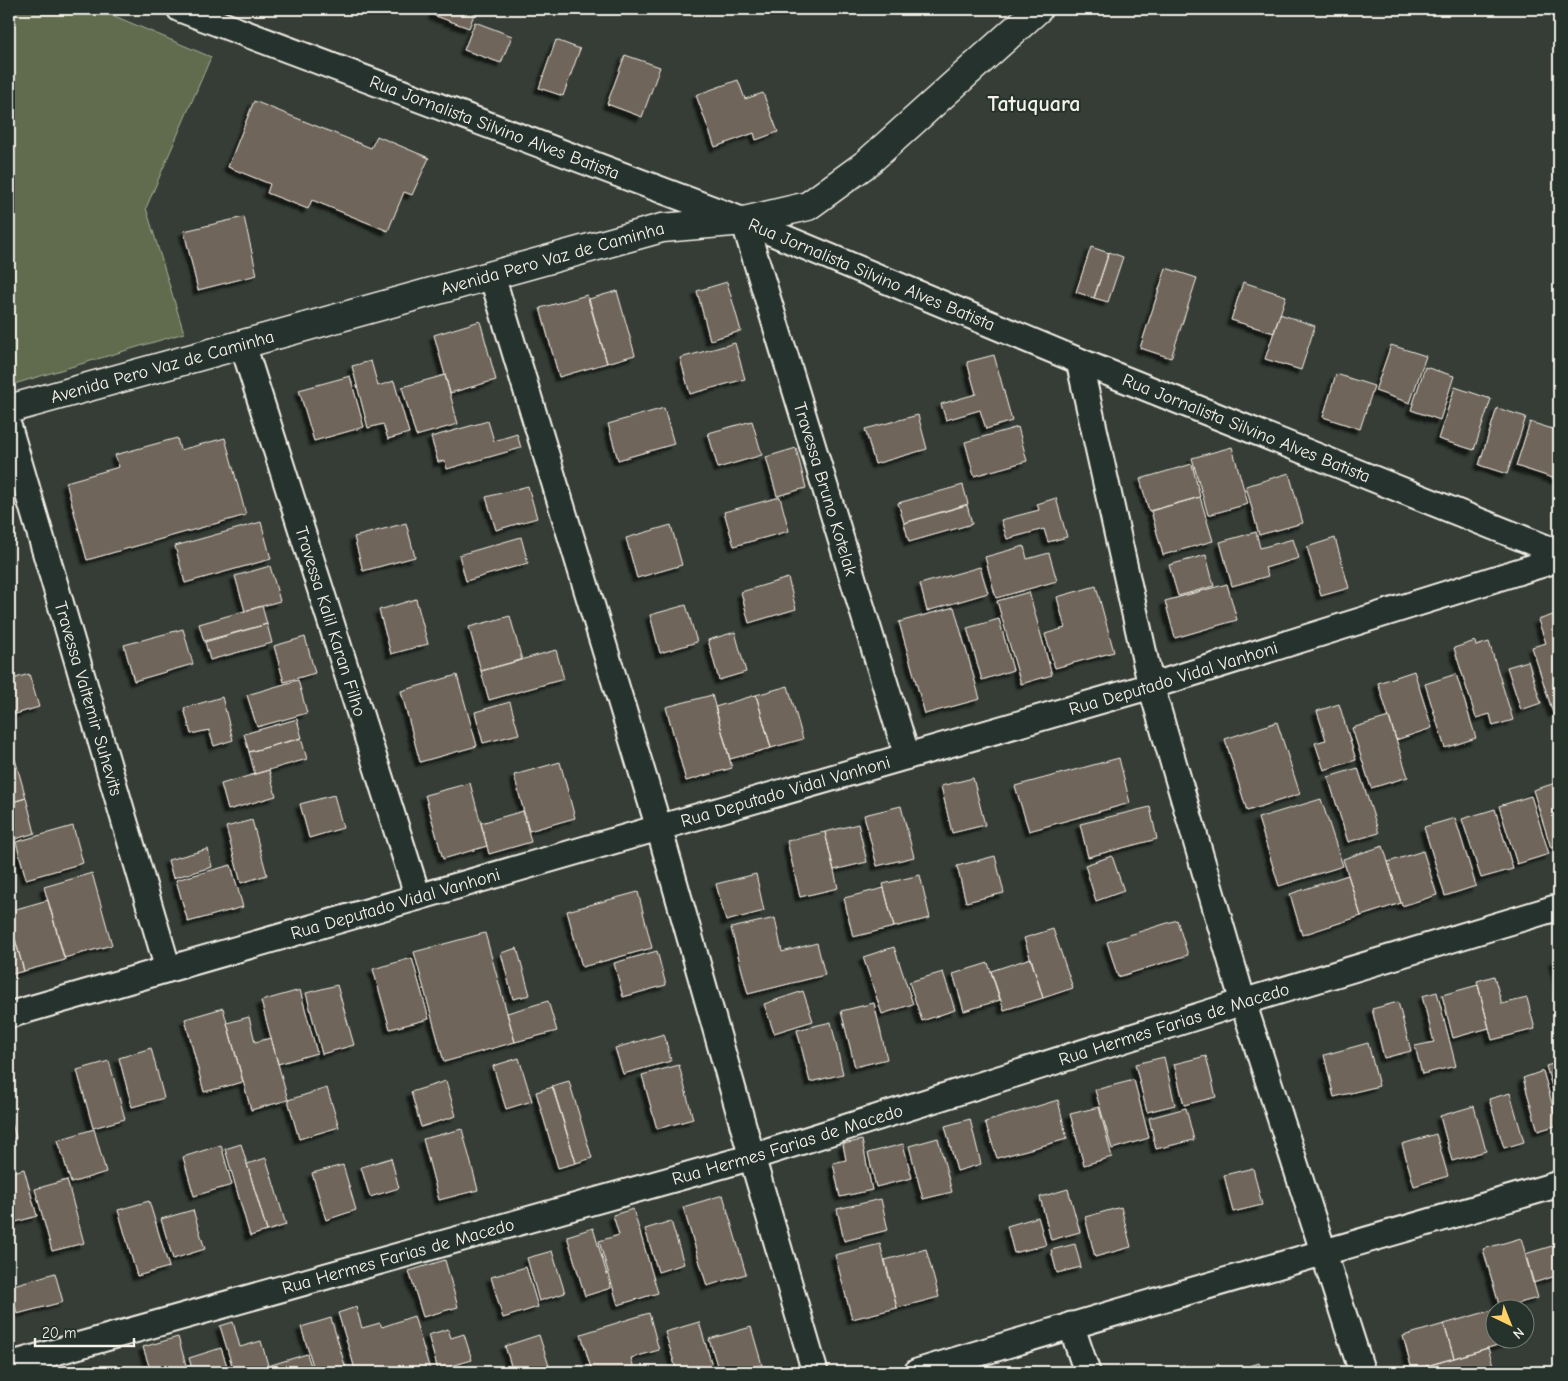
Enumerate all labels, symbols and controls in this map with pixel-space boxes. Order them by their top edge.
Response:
street label: Rua Jornalista Silvino Alves Batista [366,71,622,184]
district label: Tatuquara [988,91,1080,117]
street label: Rua Jornalista Silvino Alves Batista [745,214,998,336]
street label: Avenida Pero Vaz de Caminha [439,218,667,300]
street label: Avenida Pero Vaz de Caminha [48,326,276,408]
street label: Rua Jornalista Silvino Alves Batista [1119,369,1373,487]
street label: Travessa Bruno Kotelak [789,400,862,578]
street label: Travessa Kalil Karan Filho [290,524,370,719]
street label: Travessa Valtemir Suhevits [50,599,127,798]
street label: Rua Deputado Vidal Vanhoni [1067,637,1280,720]
street label: Rua Deputado Vidal Vanhoni [678,752,893,832]
street label: Rua Deputado Vidal Vanhoni [288,864,503,944]
street label: Rua Hermes Farias de Macedo [1056,979,1292,1070]
street label: Rua Hermes Farias de Macedo [670,1100,906,1190]
street label: Rua Hermes Farias de Macedo [280,1214,517,1299]
north arrow [1486,1298,1536,1348]
scale bar [35,1316,134,1348]
text: 20 m [42,1324,76,1342]
text: N [1509,1324,1528,1342]

